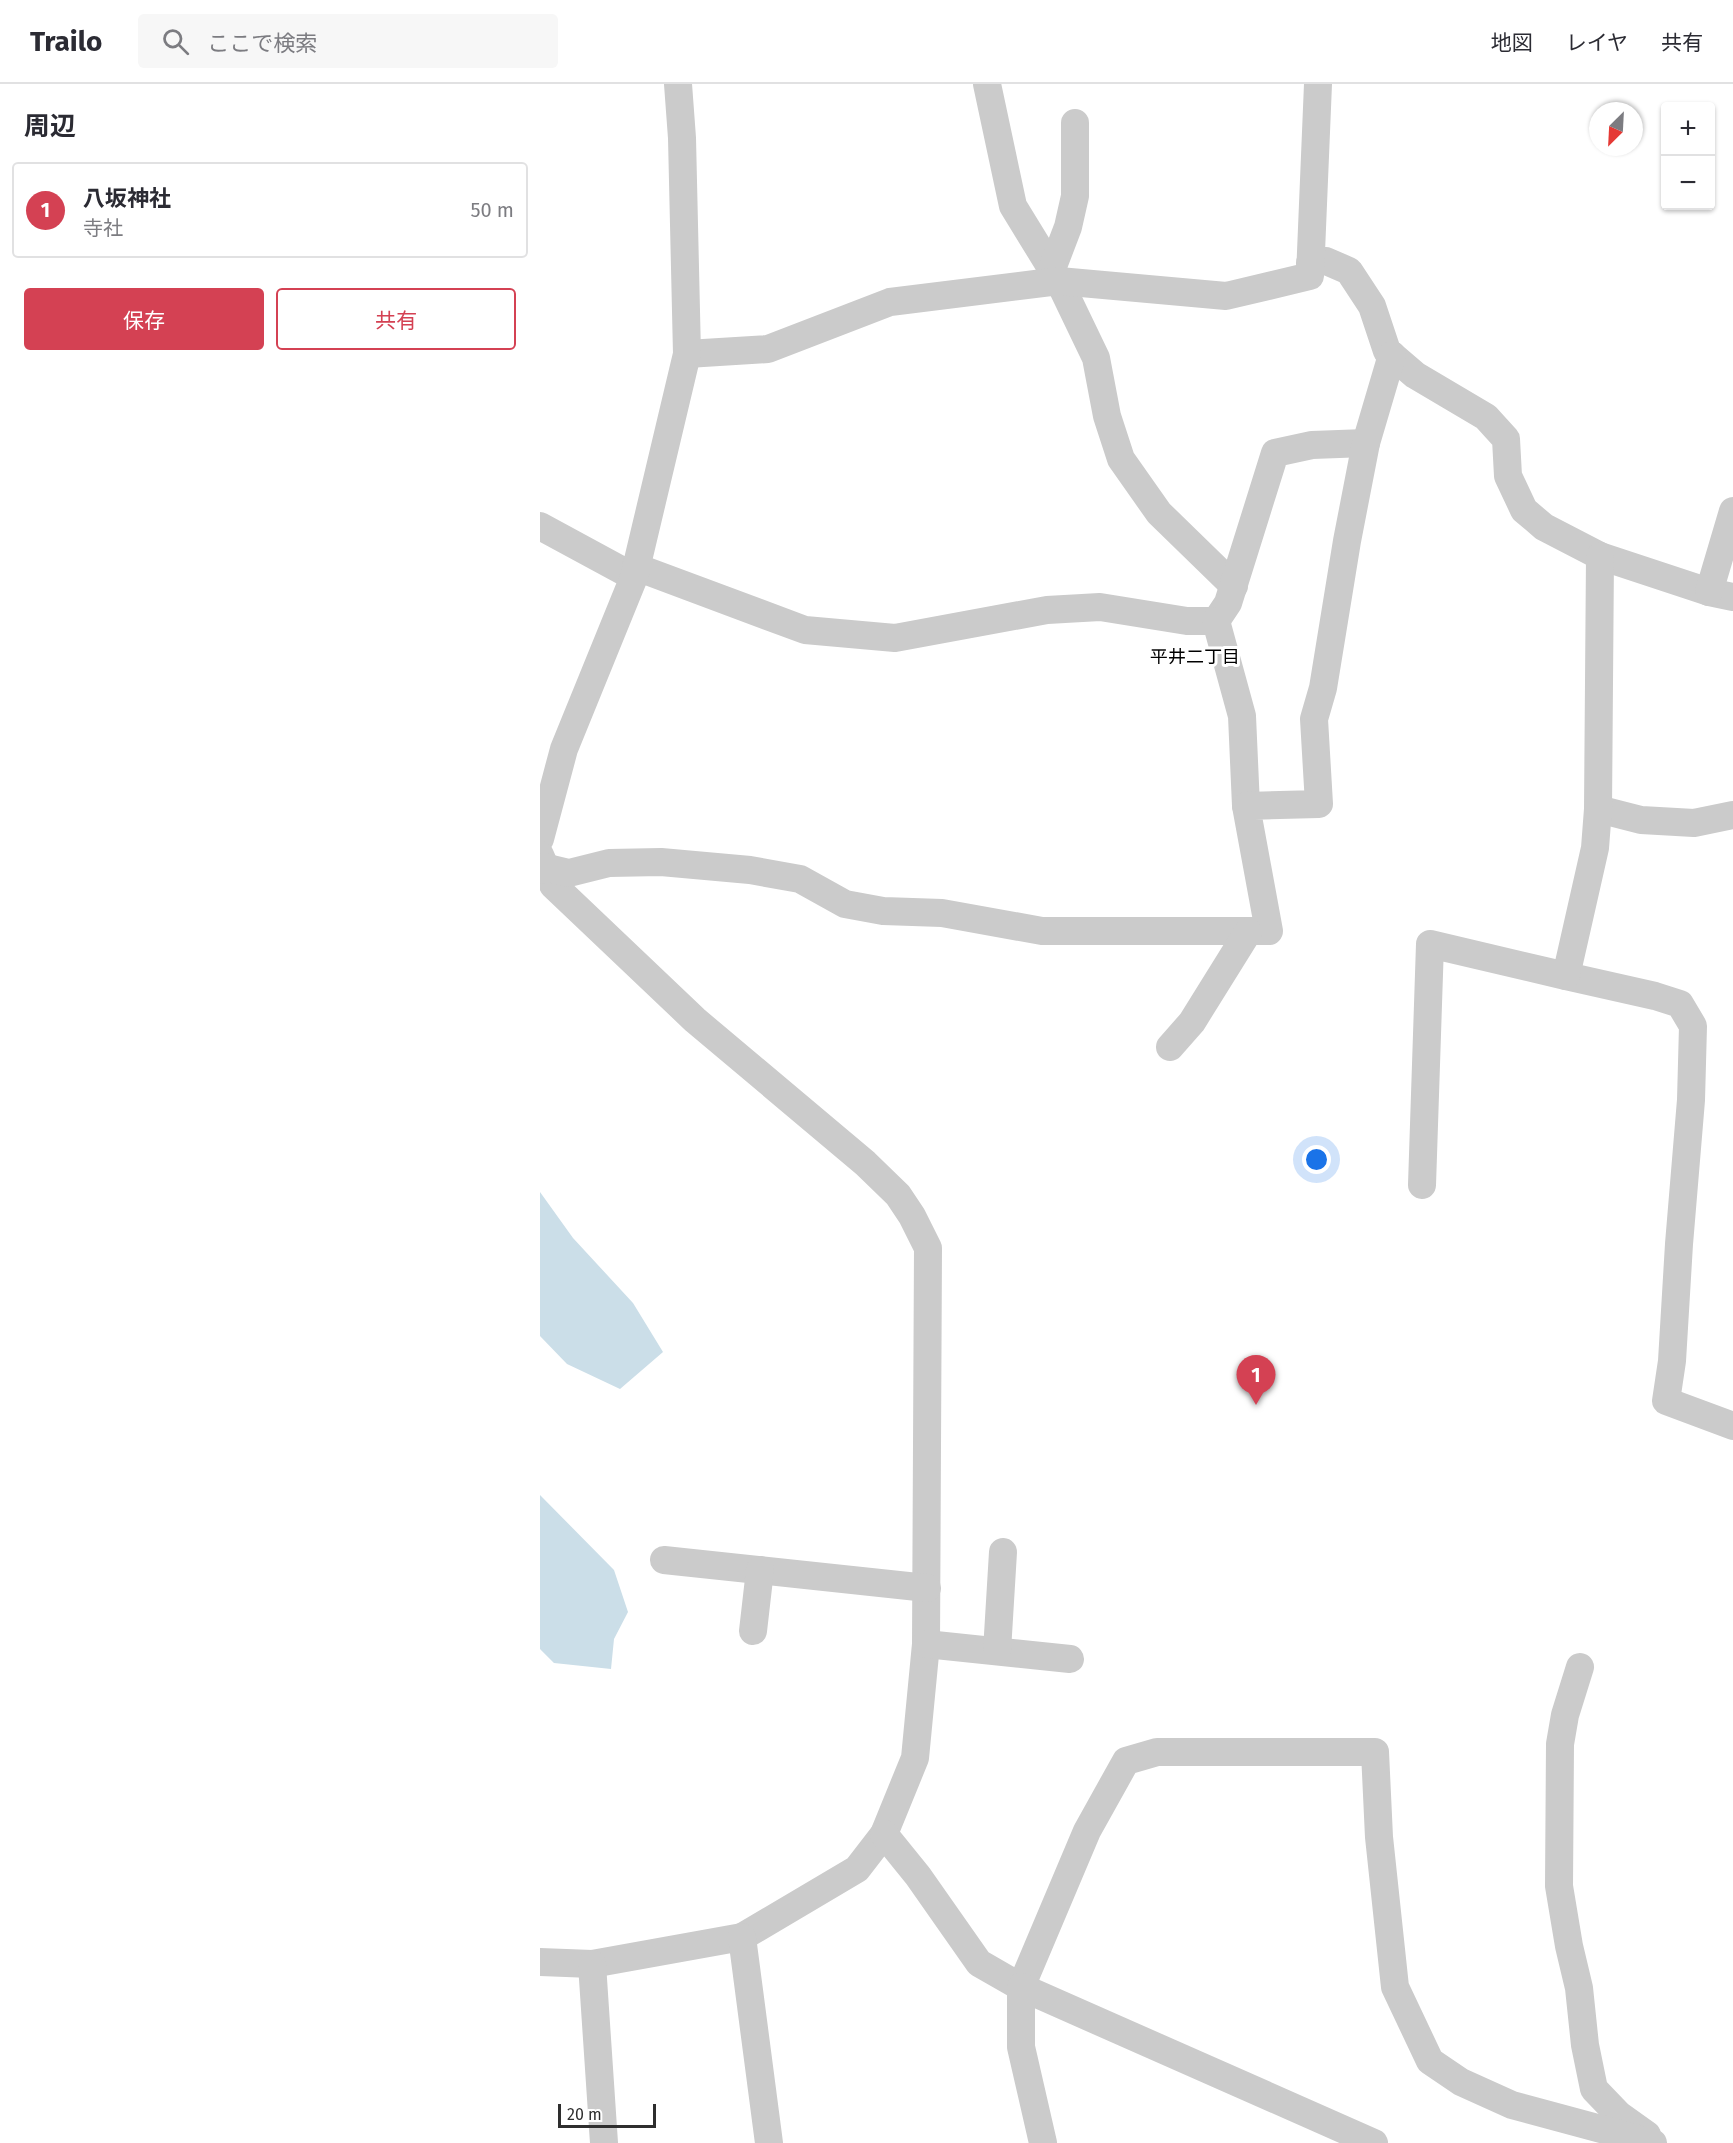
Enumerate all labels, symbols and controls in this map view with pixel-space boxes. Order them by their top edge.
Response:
search box [138,14,558,68]
text: Trailo [30,25,102,58]
icon: search [159,25,192,58]
text: ここで検索 [207,30,317,57]
text: 地図 [1491,30,1533,56]
text: レイヤ [1566,30,1628,56]
text: 共有 [1661,30,1703,56]
north arrow [1589,102,1643,156]
map controls [1661,102,1715,210]
button: + [1661,102,1715,156]
text: 周辺 [24,111,76,142]
button: − [1661,156,1715,210]
text: 八坂神社 [83,185,171,212]
text: 1 [41,198,50,222]
text: 50 m [470,198,514,222]
text: 寺社 [83,216,123,240]
button: 保存 [24,288,264,350]
button: 共有 [276,288,516,350]
district label: 平井二丁目 [1150,646,1240,668]
your location [1302,1145,1331,1174]
pin: 1 [1236,1356,1276,1405]
scale bar [558,2101,656,2128]
text: 20 m [567,2105,602,2124]

